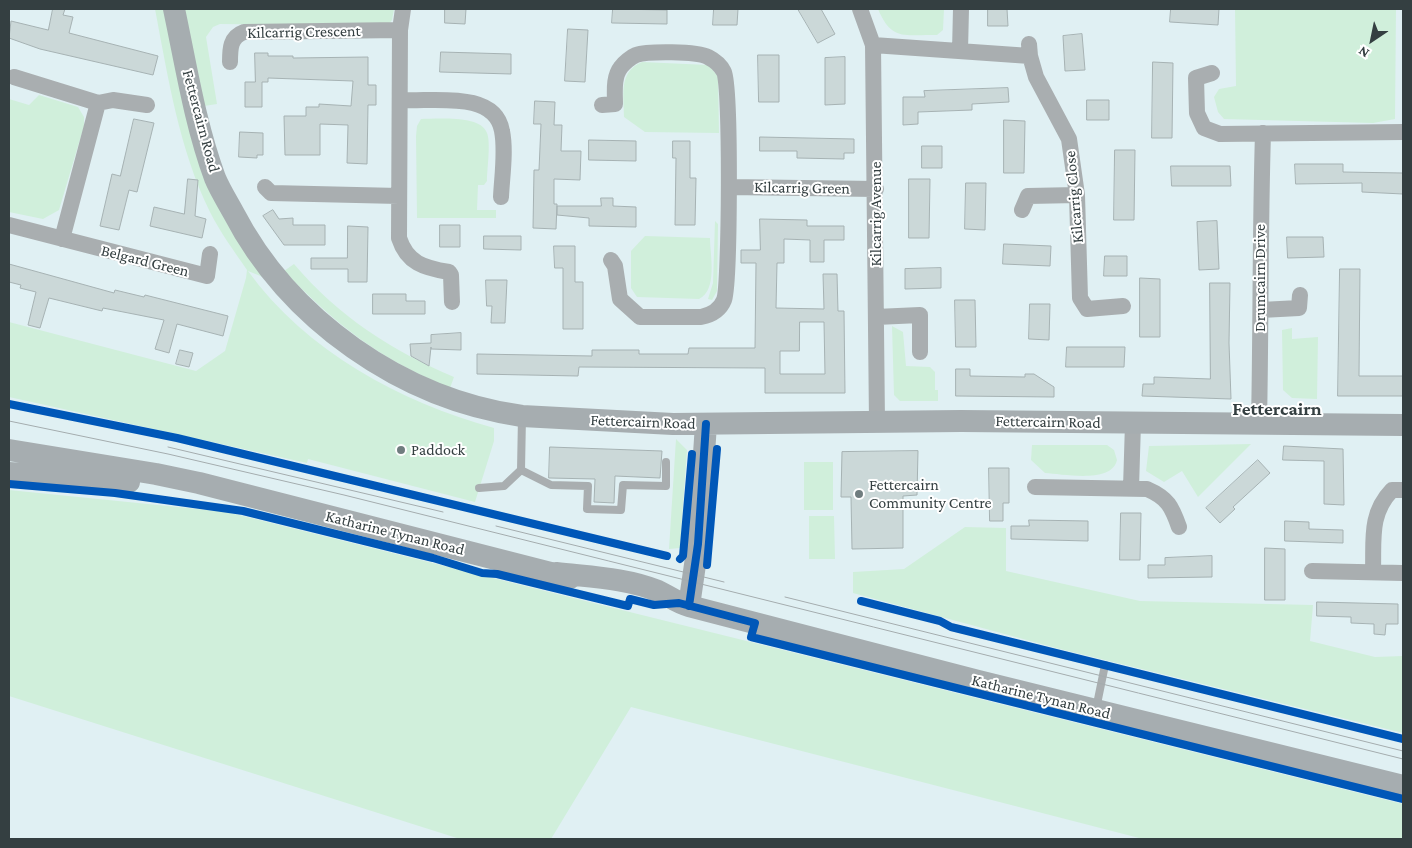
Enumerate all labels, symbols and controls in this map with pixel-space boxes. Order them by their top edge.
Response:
north arrow [1347,15,1397,65]
street label: Kilcarrig Crescent [247,21,361,43]
text: N [1355,43,1372,62]
street label: Fettercairn Road [178,68,224,174]
street label: Kilcarrig Close [1060,150,1088,244]
street label: Kilcarrig Avenue [866,161,886,267]
street label: Kilcarrig Green [754,178,850,198]
street label: Drumcairn Drive [1250,224,1270,332]
street label: Belgard Green [99,241,191,281]
district label: Fettercairn [1232,398,1322,420]
street label: Fettercairn Road [590,411,696,433]
street label: Fettercairn Road [995,411,1101,433]
place label: Paddock [411,440,465,460]
marker: Paddock [395,444,407,456]
place label: Fettercairn Community Centre [869,475,992,513]
marker: Fettercairn Community Centre [853,488,865,500]
street label: Katharine Tynan Road [324,506,466,560]
street label: Katharine Tynan Road [970,670,1112,724]

